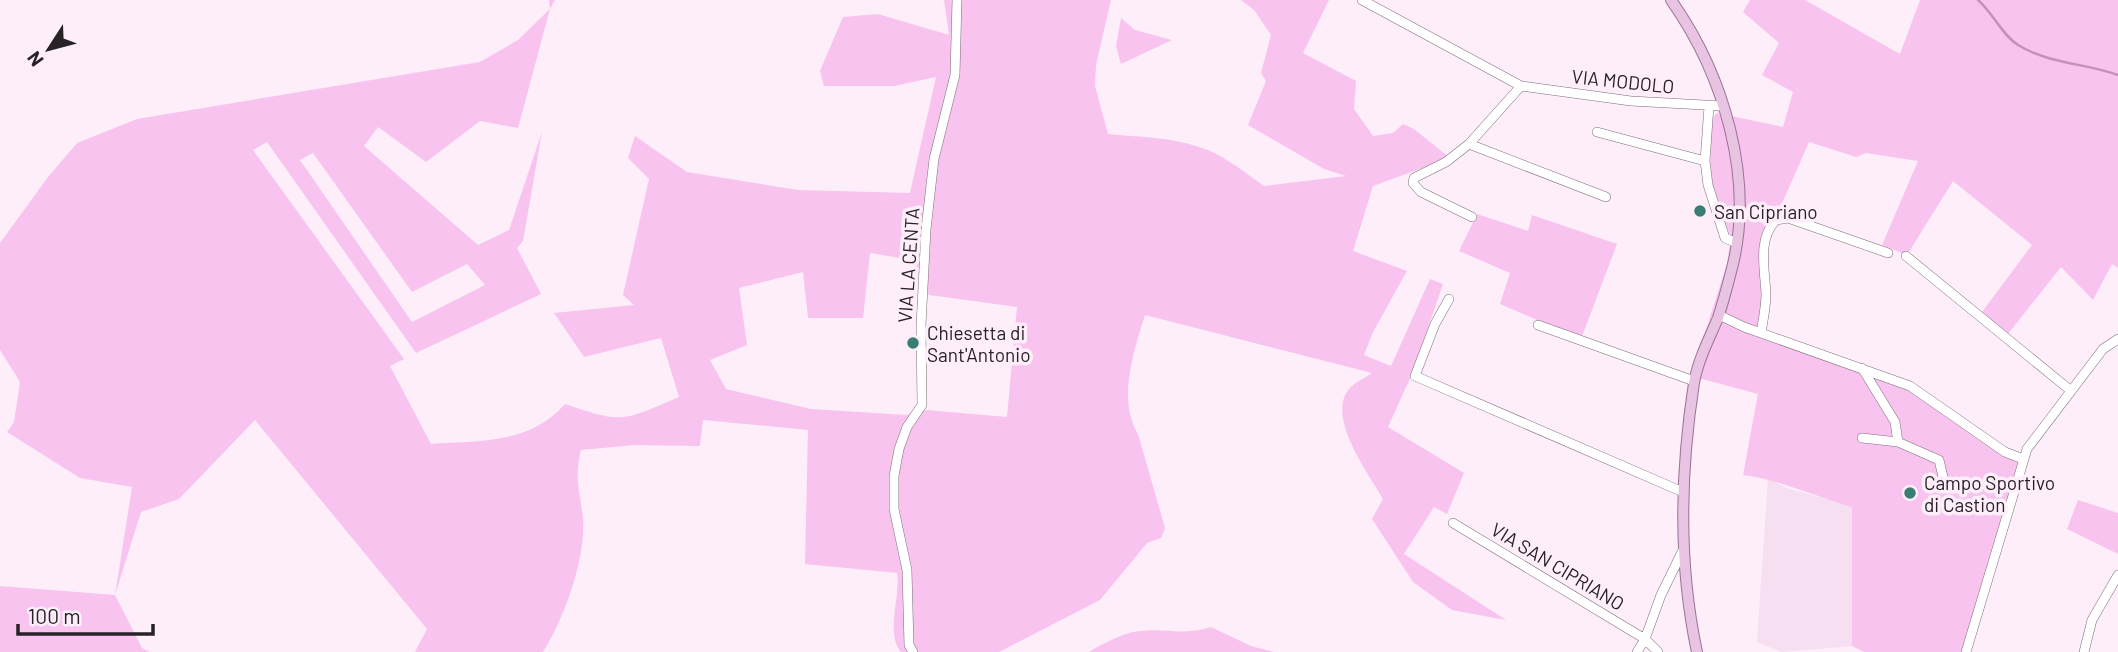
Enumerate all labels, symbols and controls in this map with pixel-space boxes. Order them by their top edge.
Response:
north arrow [14,14,84,84]
text: N [22,47,48,71]
street label: VIA MODOLO [1571,64,1675,98]
place label: San Cipriano [1714,200,1818,223]
marker: San Cipriano [1692,203,1708,219]
street label: VIA LA CENTA [892,207,924,323]
place label: Chiesetta di Sant'Antonio [927,321,1031,366]
marker: Chiesetta di Sant'Antonio [905,335,921,351]
place label: Campo Sportivo di Castion [1924,471,2055,516]
marker: Campo Sportivo di Castion [1902,485,1918,501]
street label: VIA SAN CIPRIANO [1487,517,1629,615]
scale bar [18,592,152,636]
text: 100 m [28,603,81,628]

